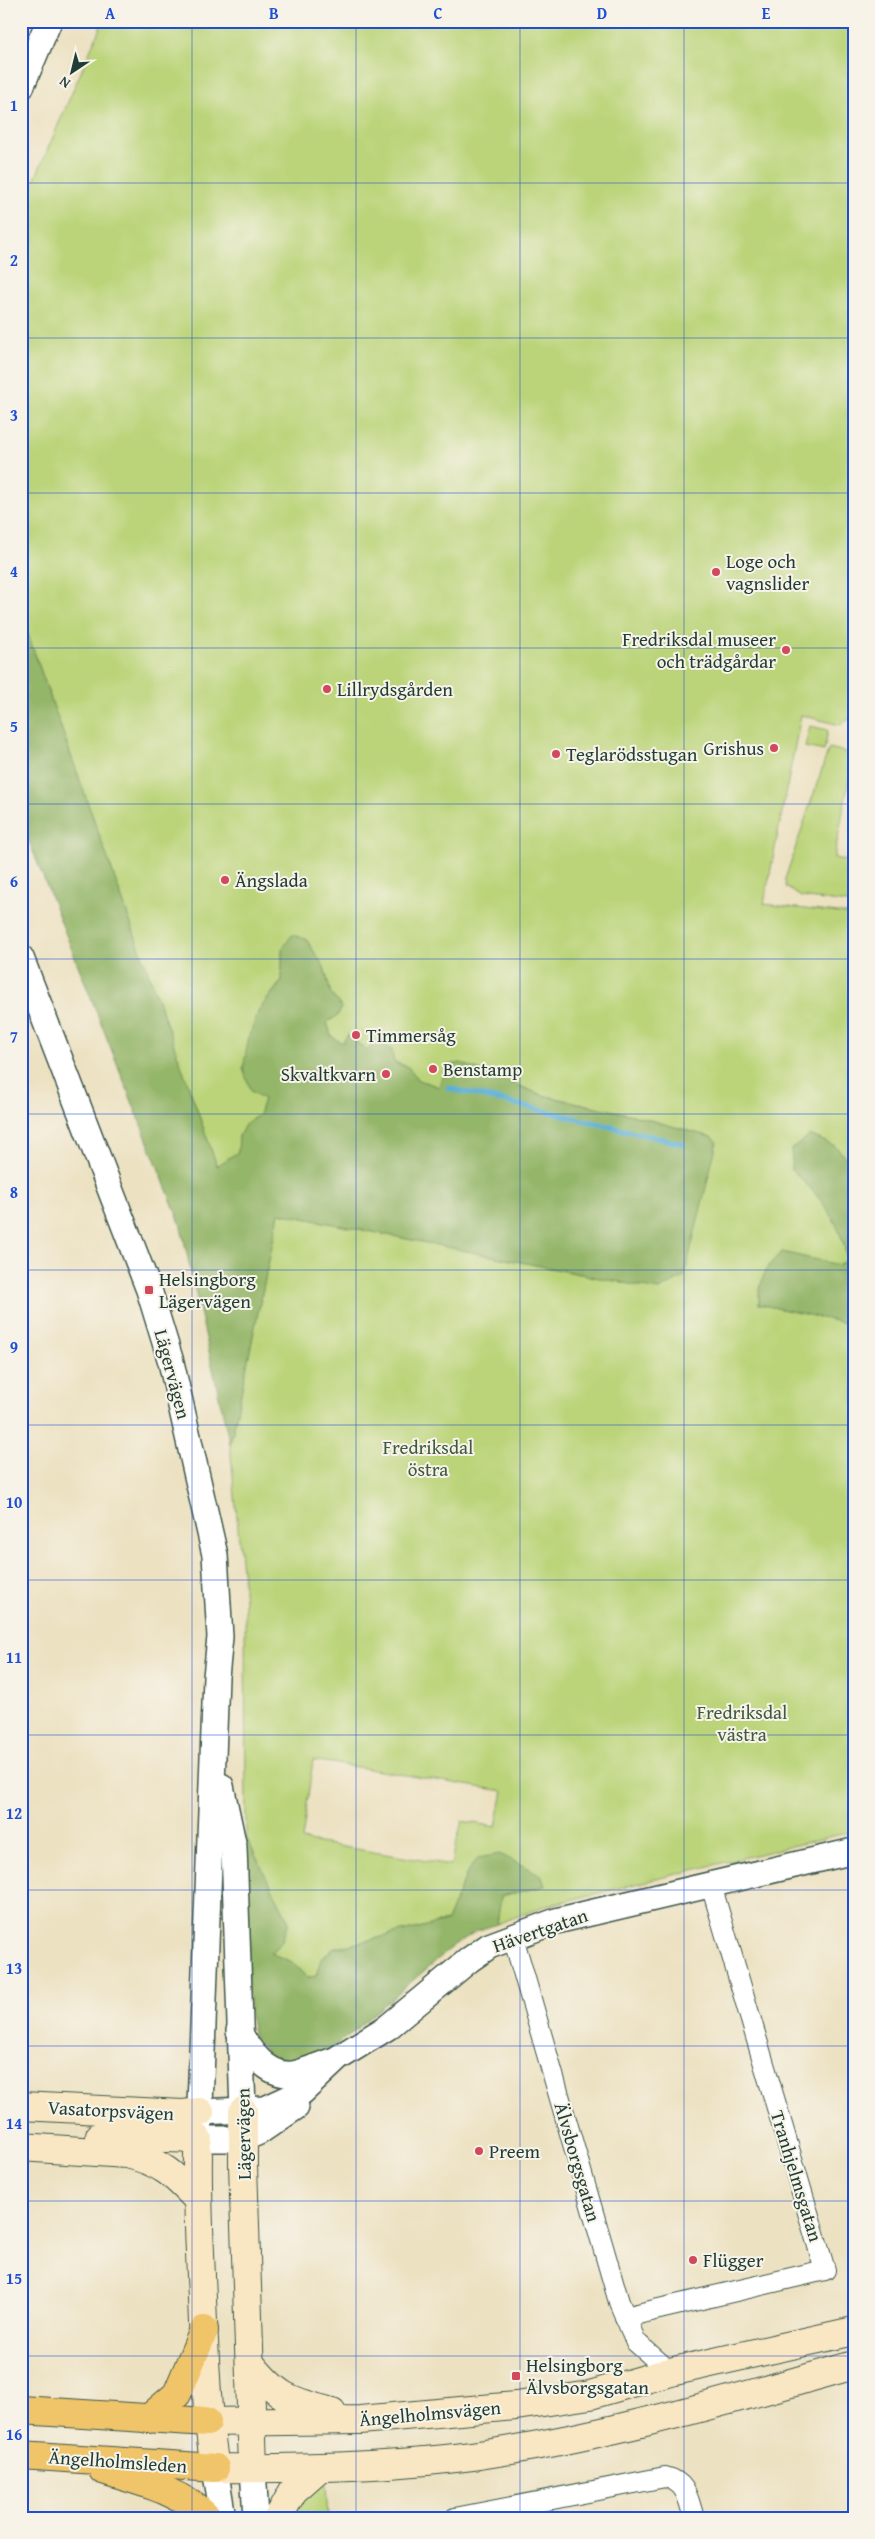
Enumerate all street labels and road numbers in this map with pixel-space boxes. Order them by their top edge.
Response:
street label: Lägervägen [148,1326,199,1422]
street label: Hävertgatan [489,1901,592,1959]
street label: Lägervägen [228,2087,258,2180]
street label: Vasatorpsvägen [47,2093,175,2127]
street label: Älvsborgsgatan [548,2099,609,2225]
street label: Tranhjelmsgatan [764,2107,830,2245]
street label: Ängelholmsvägen [358,2393,502,2433]
street label: Ängelholmsleden [48,2442,188,2480]

